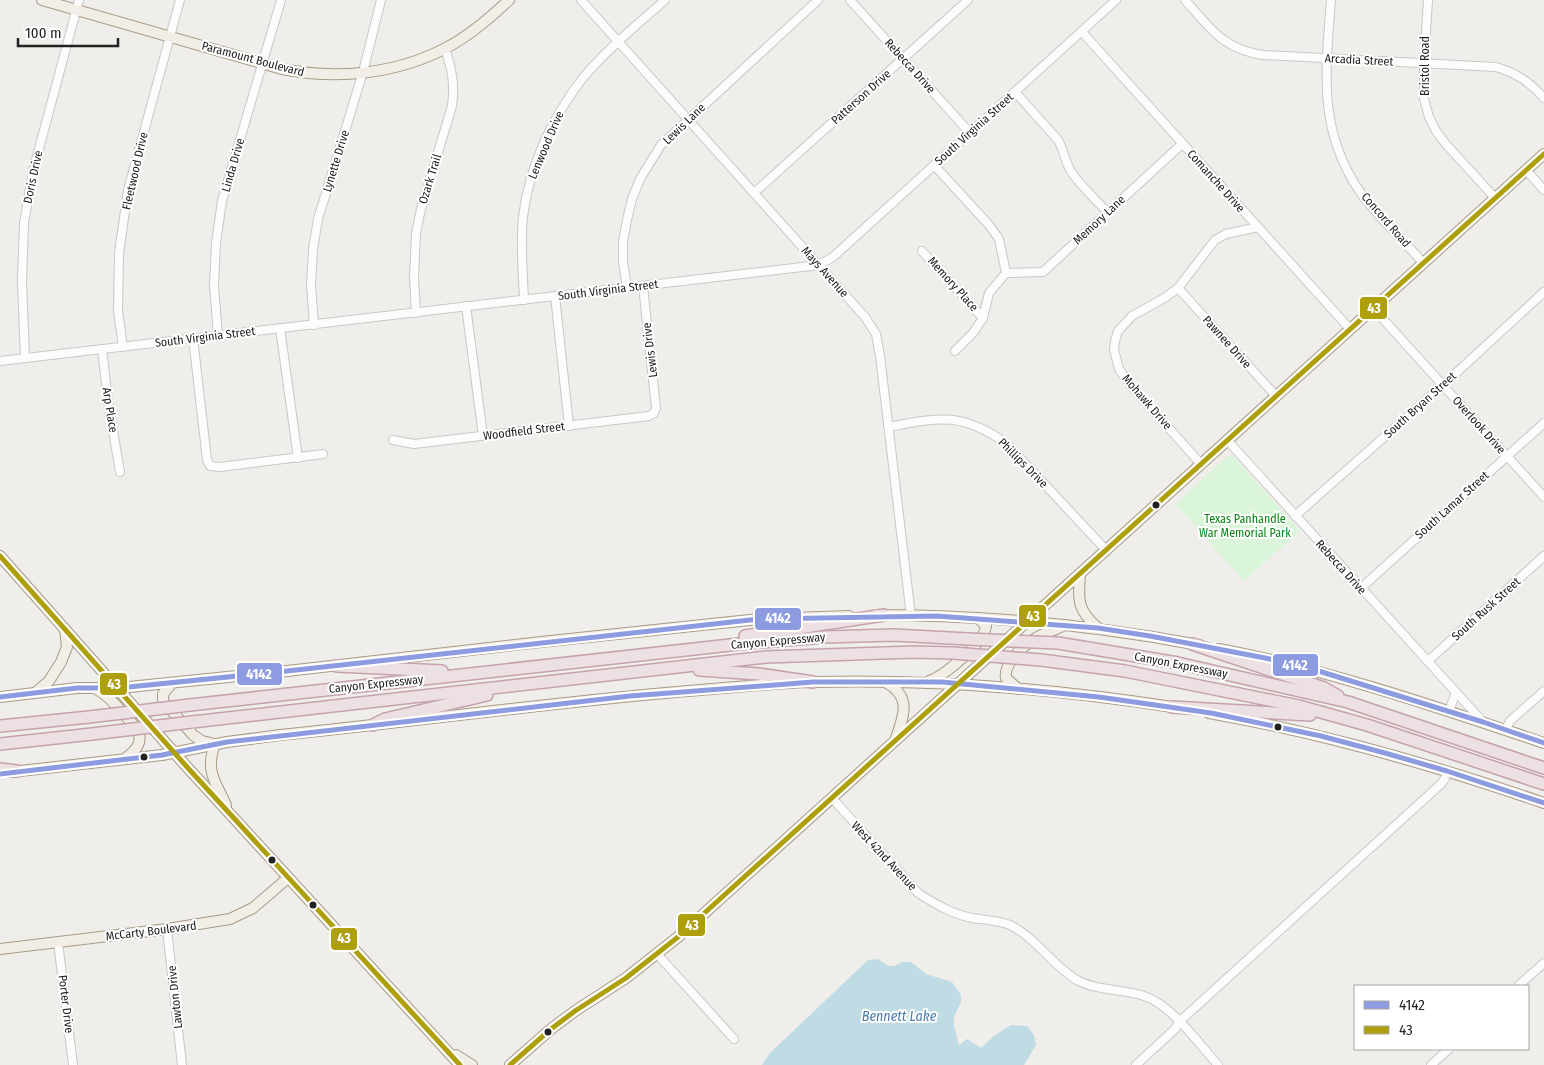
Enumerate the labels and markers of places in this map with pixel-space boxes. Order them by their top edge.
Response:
unlabelled marker [1151,500,1161,510]
unlabelled marker [1273,722,1283,732]
unlabelled marker [139,752,149,762]
unlabelled marker [267,855,277,865]
unlabelled marker [308,900,318,910]
unlabelled marker [543,1027,553,1037]

